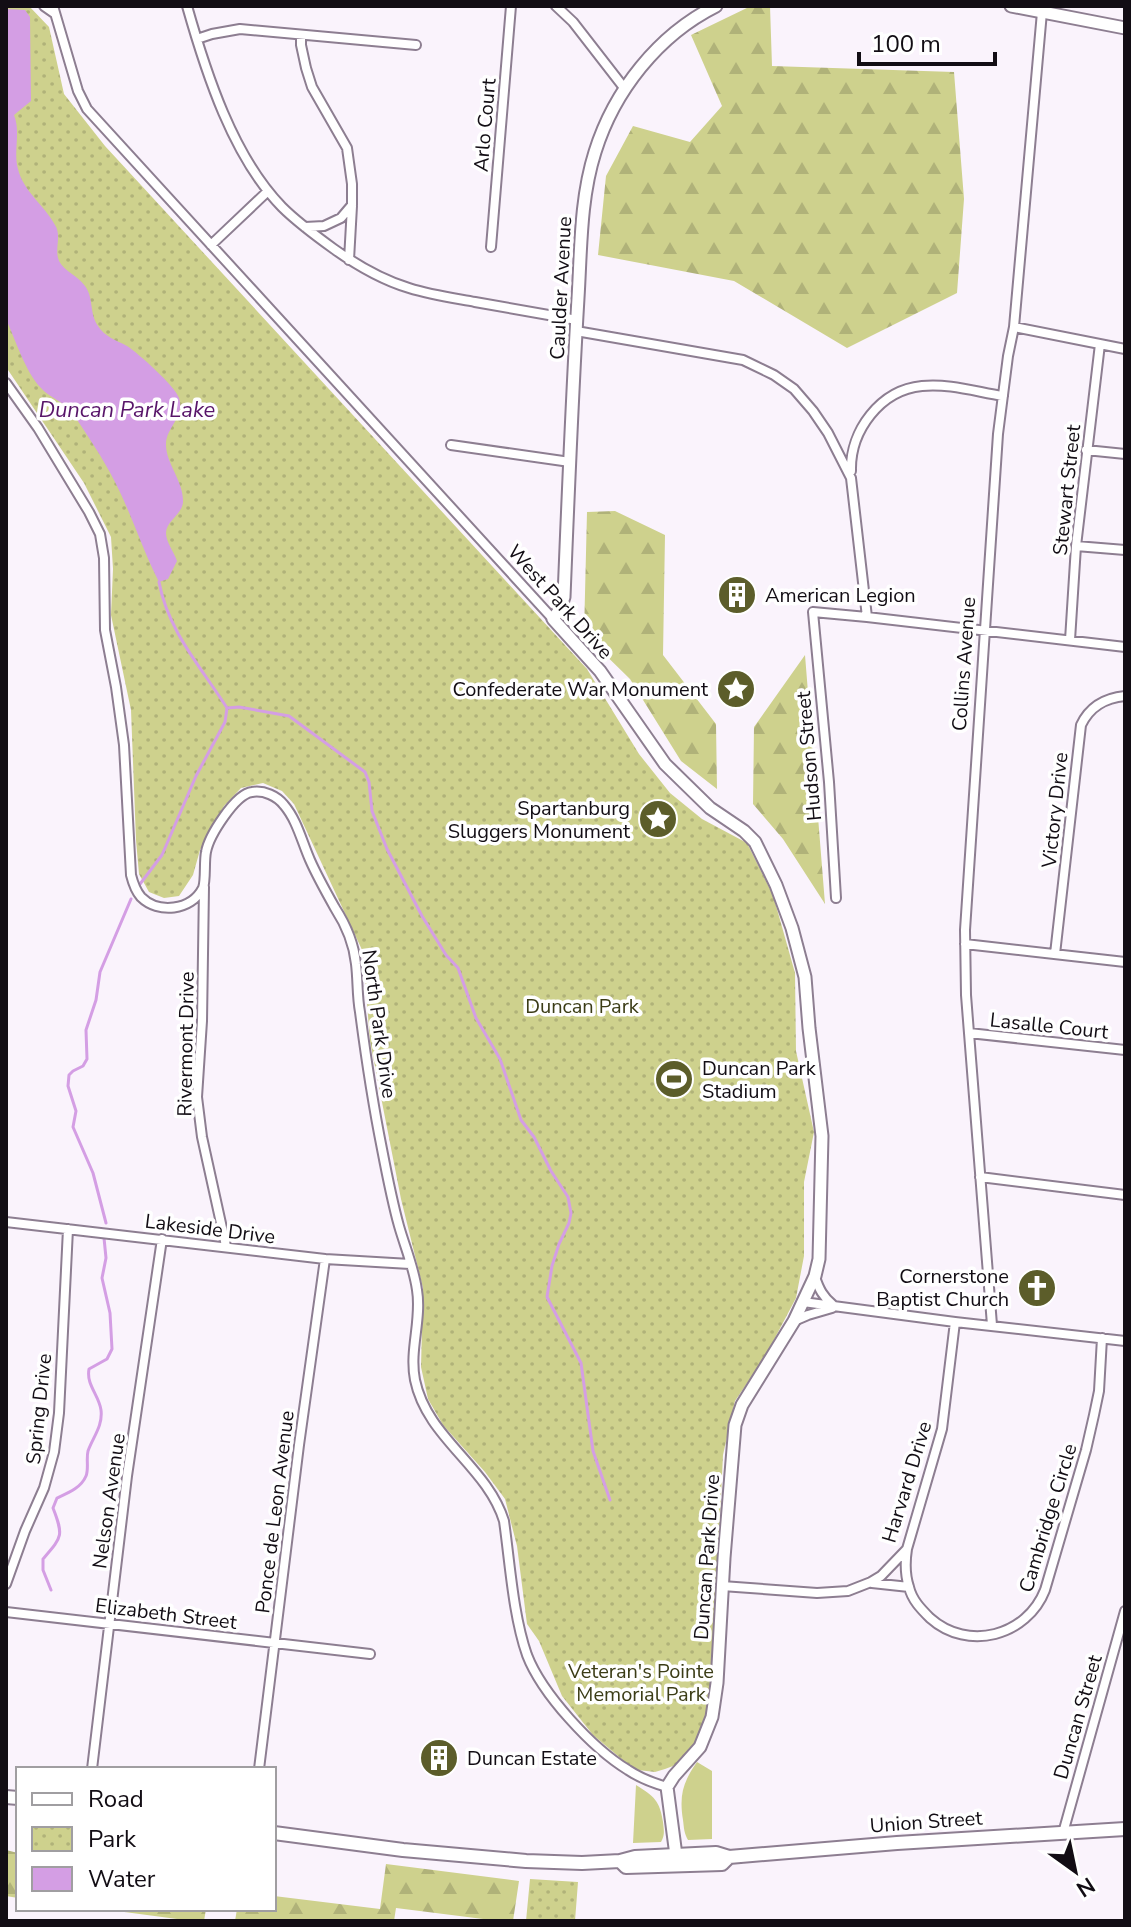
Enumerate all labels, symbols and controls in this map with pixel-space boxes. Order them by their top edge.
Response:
scale bar [859,16,995,66]
text: 100 m [871,28,941,60]
street label: Arlo Court [467,76,503,173]
street label: Caulder Avenue [544,216,578,360]
water label: Duncan Park Lake [39,395,216,425]
street label: Stewart Street [1047,422,1087,557]
street label: West Park Drive [501,539,619,665]
building icon: American Legion [716,574,758,616]
place label: American Legion [765,582,916,609]
street label: Collins Avenue [946,596,982,732]
place icon: Confederate War Monument [715,668,757,710]
place label: Confederate War Monument [452,676,709,703]
street label: Hudson Street [790,689,828,822]
street label: Victory Drive [1035,751,1075,870]
place label: Spartanburg Sluggers Monument [448,795,631,845]
place icon: Spartanburg Sluggers Monument [637,798,679,840]
street label: North Park Drive [355,948,403,1100]
street label: Rivermont Drive [171,971,201,1117]
park label: Duncan Park [525,993,640,1020]
street label: Lasalle Court [988,1006,1111,1046]
place label: Duncan Park Stadium [702,1055,817,1105]
sports icon: Duncan Park Stadium [653,1058,695,1100]
street label: Lakeside Drive [143,1208,277,1250]
place label: Cornerstone Baptist Church [876,1263,1009,1313]
church icon: Cornerstone Baptist Church [1016,1267,1058,1309]
street label: Spring Drive [20,1352,58,1466]
street label: Ponce de Leon Avenue [249,1409,301,1615]
street label: Harvard Drive [876,1418,938,1546]
street label: Nelson Avenue [86,1431,132,1571]
street label: Cambridge Circle [1013,1440,1083,1596]
street label: Duncan Park Drive [688,1473,726,1641]
street label: Elizabeth Street [94,1592,239,1636]
street label: Duncan Street [1047,1651,1109,1782]
park label: Veteran's Pointe Memorial Park [567,1658,714,1708]
building icon: Duncan Estate [418,1737,460,1779]
place label: Duncan Estate [467,1745,597,1772]
legend [16,1767,276,1911]
text: Road [88,1783,144,1815]
street label: Union Street [869,1805,984,1839]
text: Park [88,1823,137,1855]
north arrow [1035,1831,1115,1911]
text: Water [88,1863,156,1895]
text: N [1070,1870,1100,1904]

